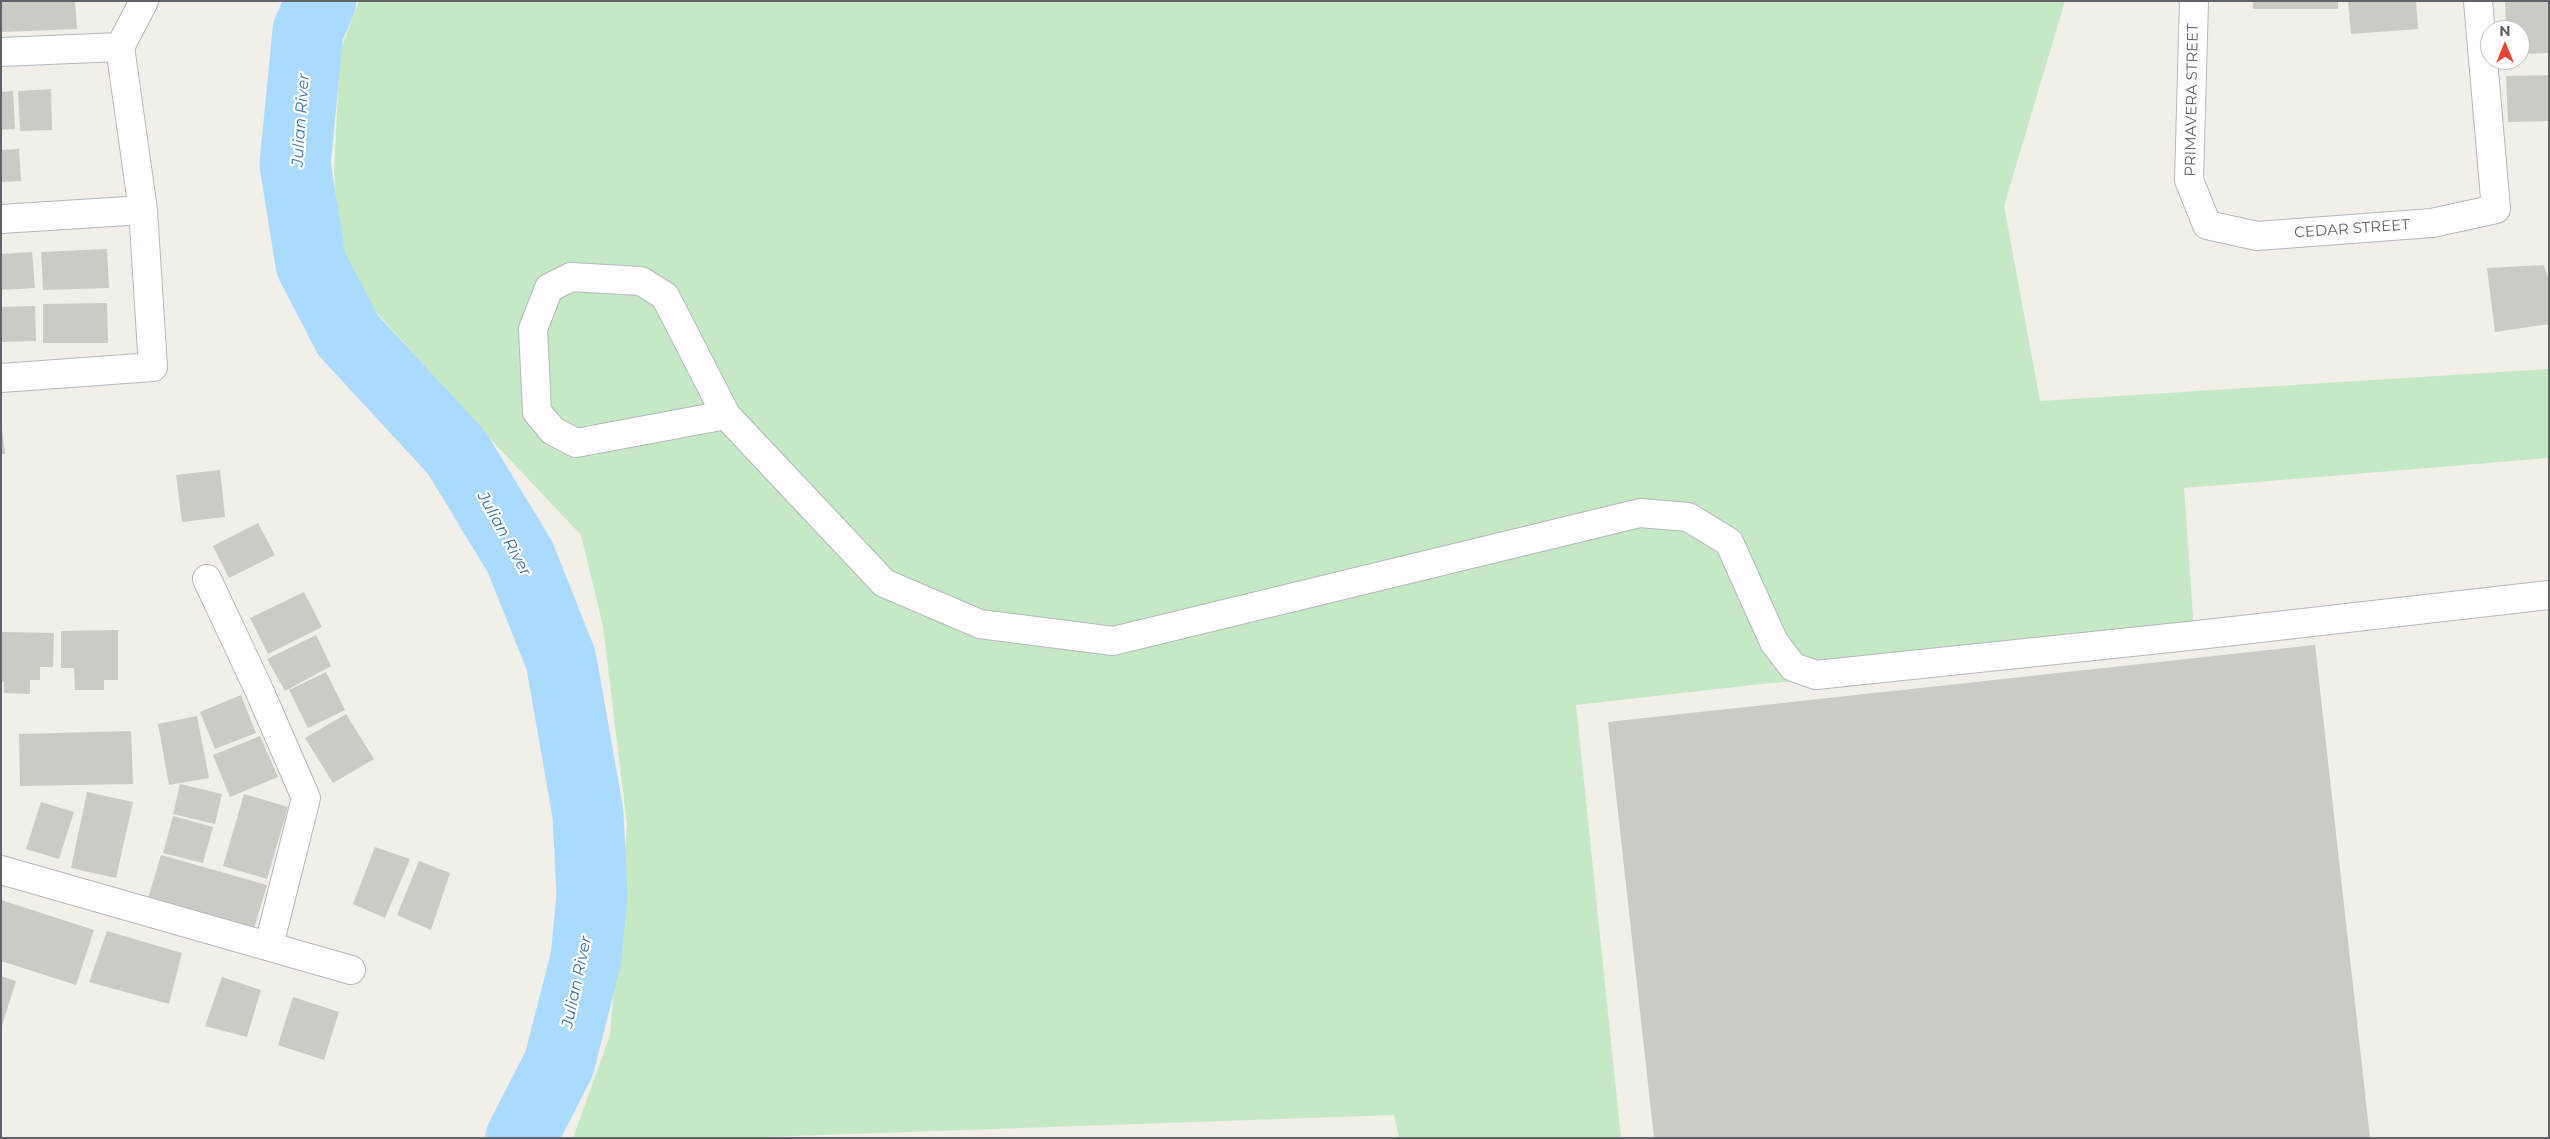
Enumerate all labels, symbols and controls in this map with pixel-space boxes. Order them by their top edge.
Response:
north arrow [2480,20,2530,70]
text: N [2499,22,2511,40]
street label: PRIMAVERA STREET [2182,23,2202,177]
water label: Julian River [288,73,314,167]
street label: CEDAR STREET [2294,216,2410,242]
water label: Julian River [473,488,535,580]
water label: Julian River [558,934,596,1030]

